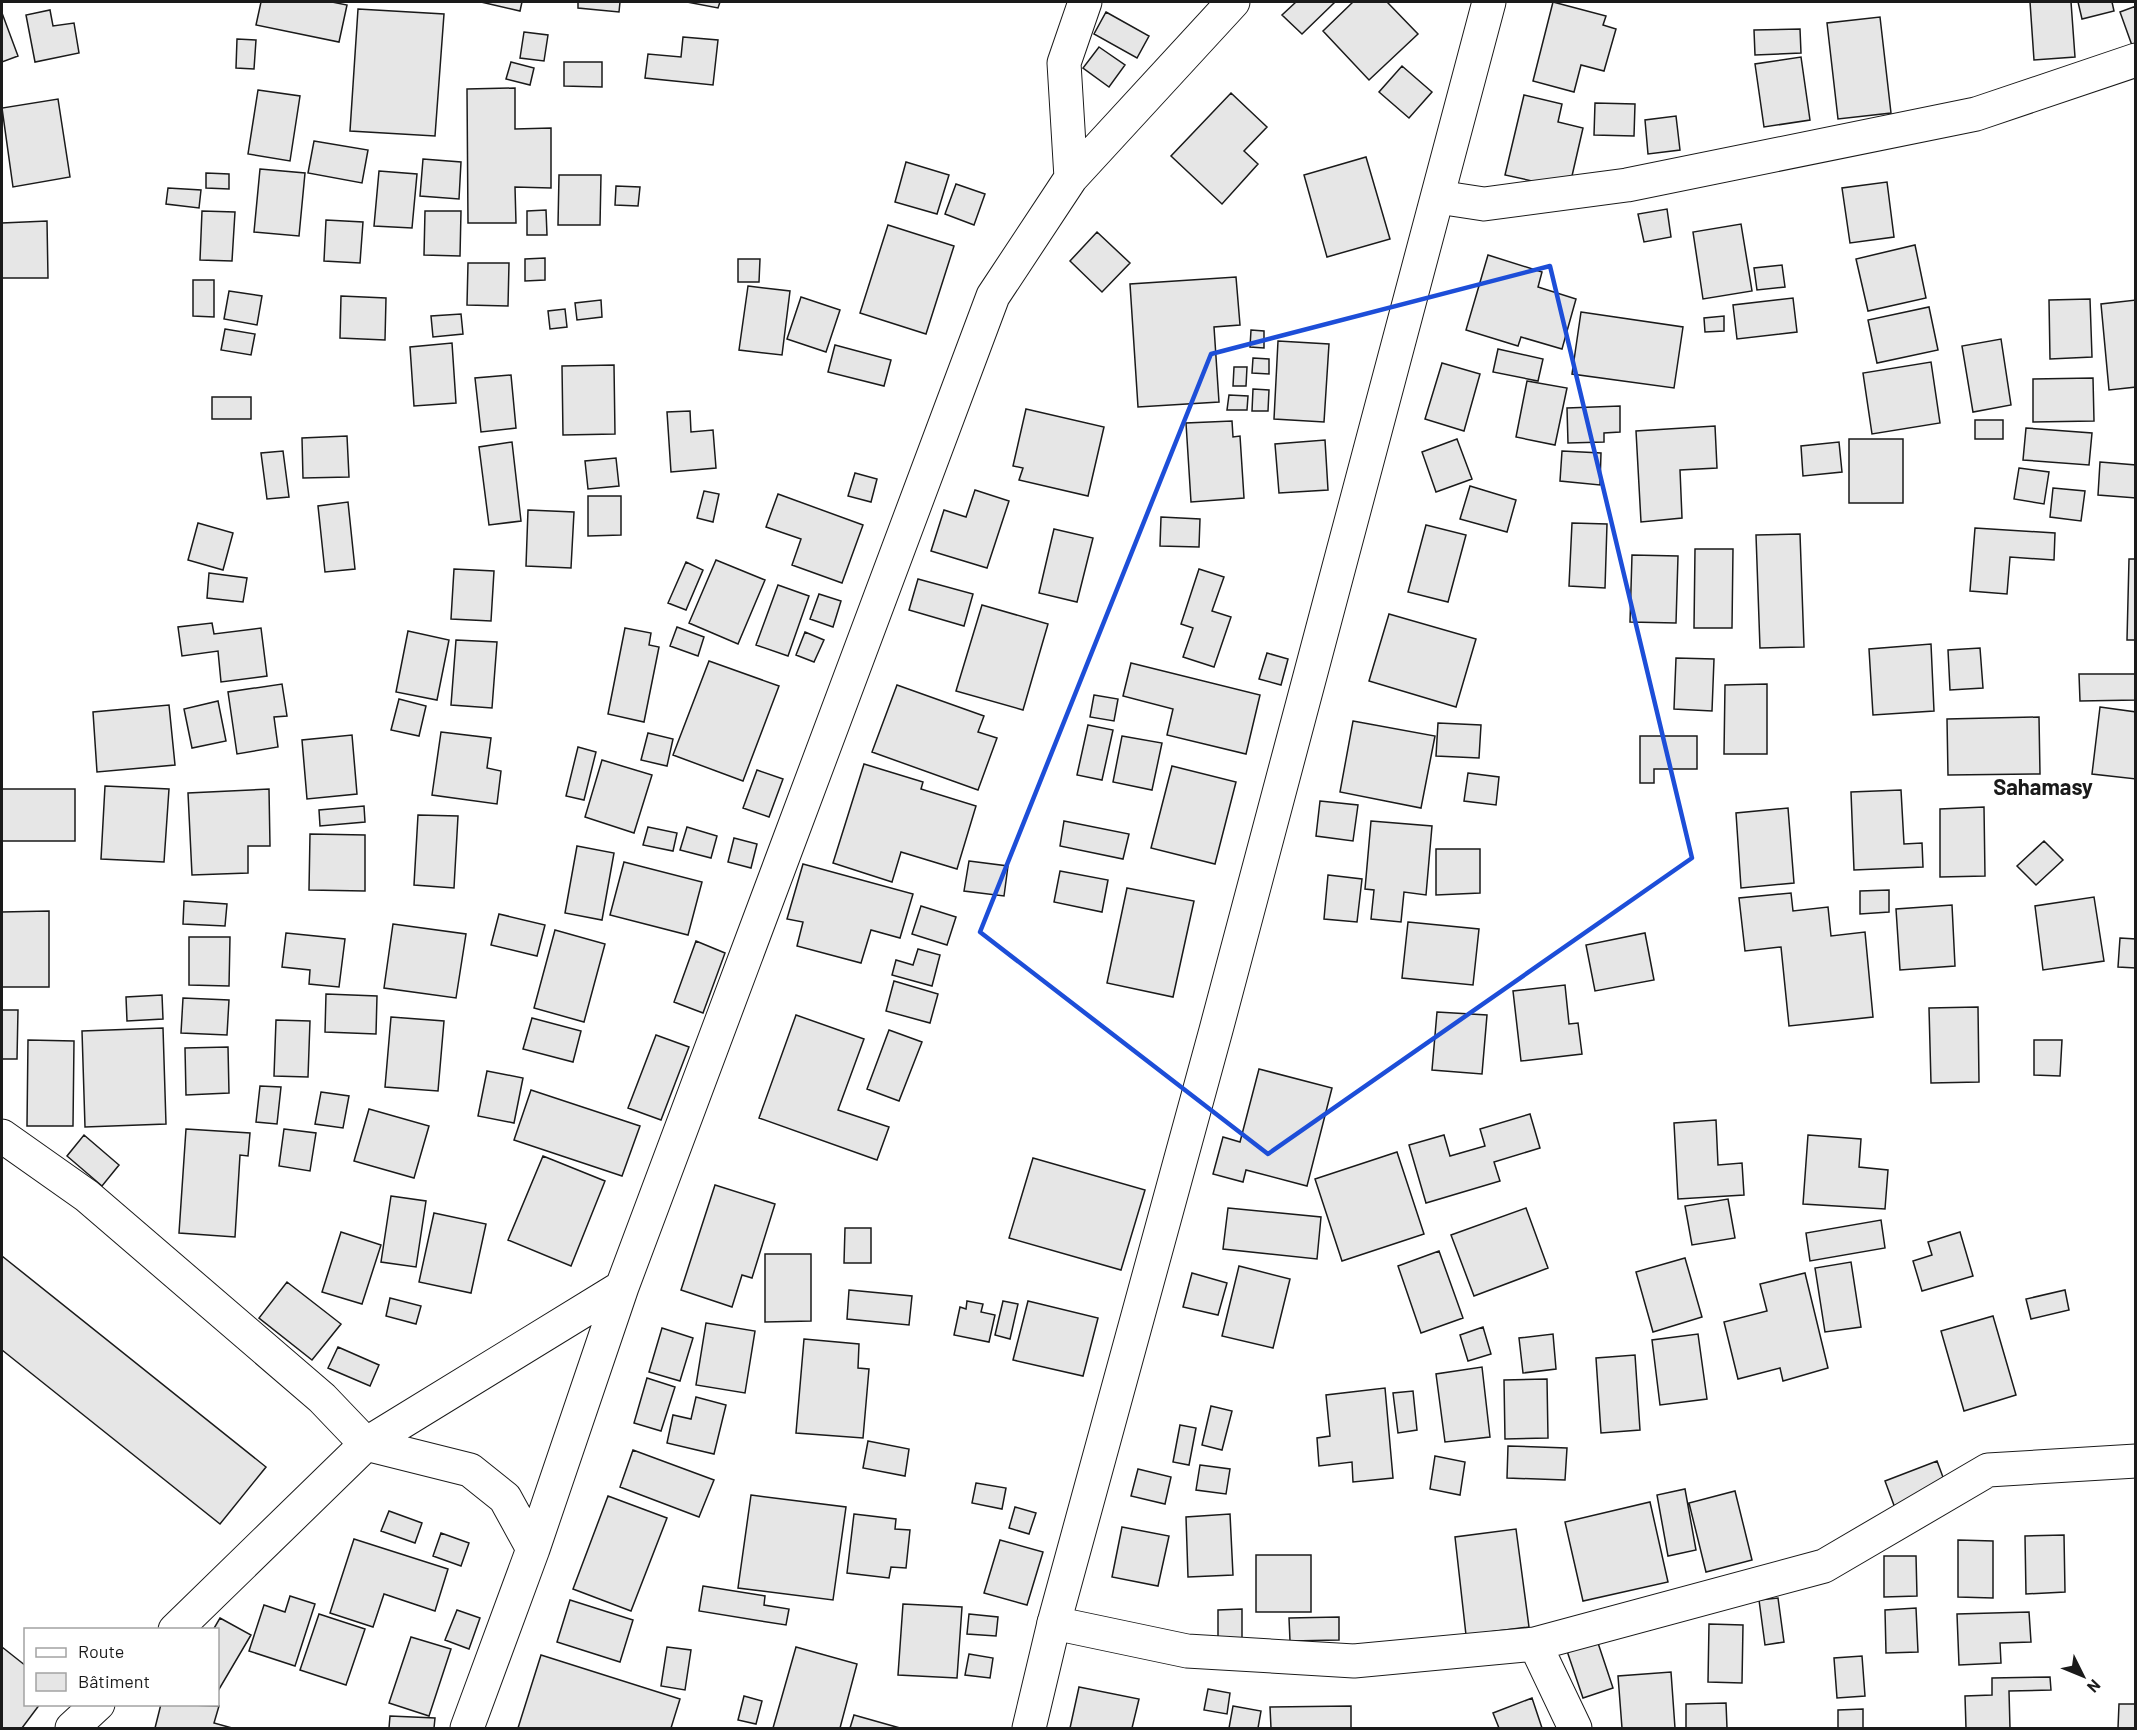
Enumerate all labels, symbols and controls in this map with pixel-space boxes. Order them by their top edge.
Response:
district label: Sahamasy [1993,773,2093,799]
legend [24,1628,219,1706]
text: Route [78,1640,124,1662]
north arrow [2053,1646,2113,1706]
text: Bâtiment [78,1670,150,1692]
text: N [2084,1676,2105,1697]

